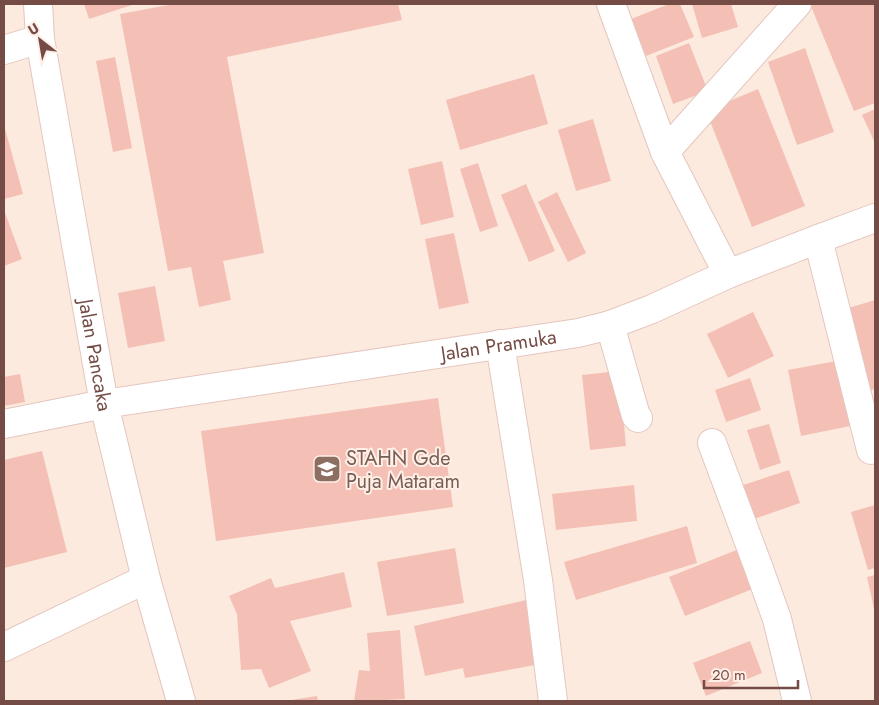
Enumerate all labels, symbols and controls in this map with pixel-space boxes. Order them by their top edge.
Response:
north arrow [15,15,65,65]
text: U [24,18,43,40]
street label: Jalan Pancaka [71,294,120,414]
street label: Jalan Pramuka [436,322,559,368]
place label: STAHN Gde Puja Mataram [346,444,460,496]
school or university icon: STAHN Gde Puja Mataram [312,454,342,484]
scale bar [704,658,798,690]
text: 20 m [712,664,746,686]

